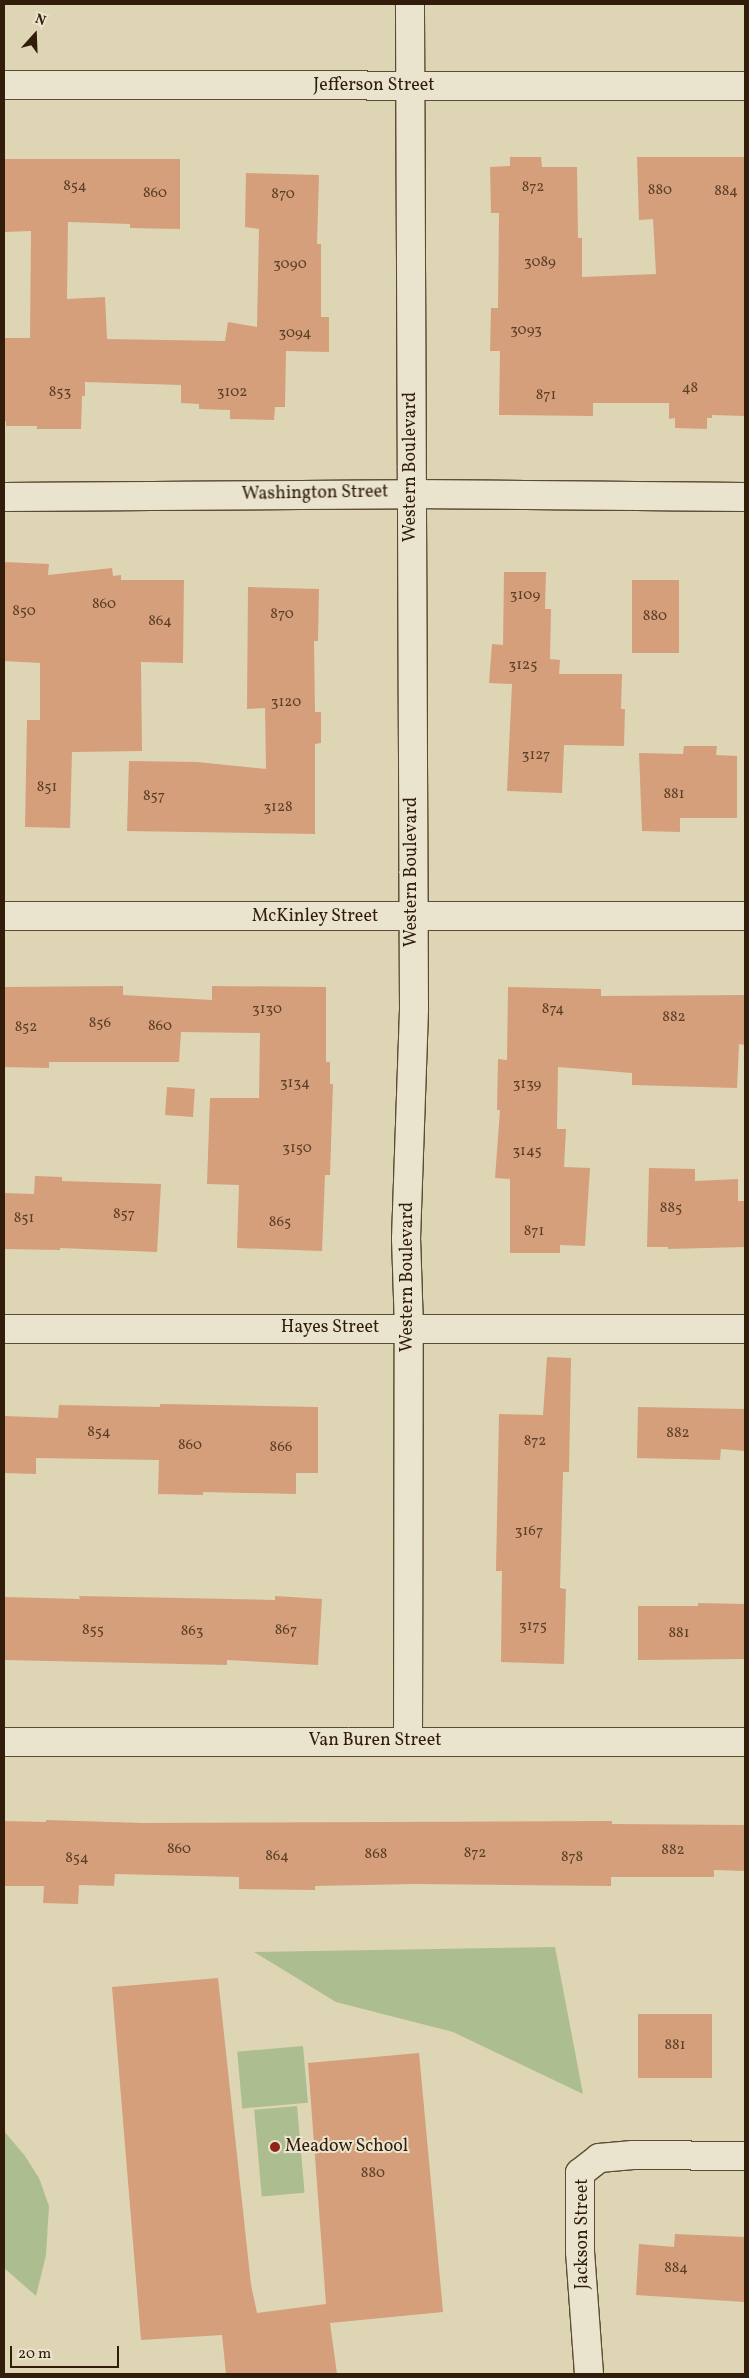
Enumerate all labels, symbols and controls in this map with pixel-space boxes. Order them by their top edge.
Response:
north arrow [10,10,60,60]
text: N [32,10,48,31]
street label: Jefferson Street [313,75,435,97]
house number: 854 [63,178,87,196]
house number: 872 [522,179,544,197]
house number: 880 [648,182,672,200]
house number: 884 [714,183,738,201]
house number: 860 [143,185,167,203]
house number: 870 [271,186,295,204]
house number: 3089 [524,254,556,272]
house number: 3090 [273,256,307,274]
house number: 3093 [510,322,542,340]
house number: 3094 [279,325,311,343]
house number: 48 [682,380,698,398]
house number: 853 [49,384,71,402]
house number: 3102 [217,384,247,402]
house number: 871 [536,387,556,405]
street label: Western Boulevard [400,392,422,542]
street label: Washington Street [241,482,389,506]
house number: 3109 [510,587,540,605]
house number: 860 [92,596,116,614]
house number: 850 [12,603,36,621]
house number: 870 [270,606,294,624]
house number: 880 [643,608,667,626]
house number: 864 [148,613,172,631]
house number: 3125 [509,657,537,675]
house number: 3120 [271,694,301,712]
house number: 3127 [522,747,550,765]
house number: 851 [37,779,57,797]
house number: 881 [663,786,685,804]
house number: 857 [143,788,165,806]
street label: Western Boulevard [401,797,423,947]
house number: 3128 [263,799,293,817]
street label: McKinley Street [251,906,379,928]
house number: 3130 [252,1001,282,1019]
house number: 874 [542,1001,564,1019]
house number: 882 [662,1009,686,1027]
house number: 856 [89,1015,111,1033]
house number: 860 [148,1018,172,1036]
house number: 852 [15,1019,37,1037]
house number: 3134 [280,1075,310,1093]
house number: 3139 [513,1076,541,1094]
house number: 3150 [282,1140,312,1158]
house number: 3145 [512,1143,542,1161]
house number: 885 [660,1200,682,1218]
street label: Western Boulevard [397,1202,419,1352]
house number: 857 [113,1206,135,1224]
house number: 851 [14,1210,34,1228]
house number: 865 [269,1214,291,1232]
house number: 871 [524,1223,544,1241]
street label: Hayes Street [281,1317,379,1339]
house number: 854 [87,1424,111,1442]
house number: 882 [666,1425,690,1443]
house number: 872 [524,1433,546,1451]
house number: 860 [178,1437,202,1455]
house number: 866 [270,1439,292,1457]
house number: 3167 [515,1523,543,1541]
house number: 3175 [519,1618,547,1636]
house number: 855 [82,1622,104,1640]
house number: 867 [275,1622,297,1640]
house number: 863 [181,1623,203,1641]
house number: 881 [668,1625,690,1643]
street label: Van Buren Street [308,1730,442,1752]
house number: 860 [167,1841,191,1859]
house number: 882 [661,1842,685,1860]
house number: 872 [464,1845,486,1863]
house number: 868 [365,1846,387,1864]
house number: 864 [265,1848,289,1866]
house number: 878 [561,1849,583,1867]
house number: 854 [65,1850,89,1868]
house number: 881 [664,2037,686,2055]
place label: Meadow School [285,2136,409,2158]
marker: Meadow School [269,2141,281,2153]
house number: 880 [361,2165,385,2183]
street label: Jackson Street [572,2178,594,2290]
house number: 884 [664,2260,688,2278]
scale bar [12,2336,121,2368]
text: 20 m [18,2344,51,2365]

